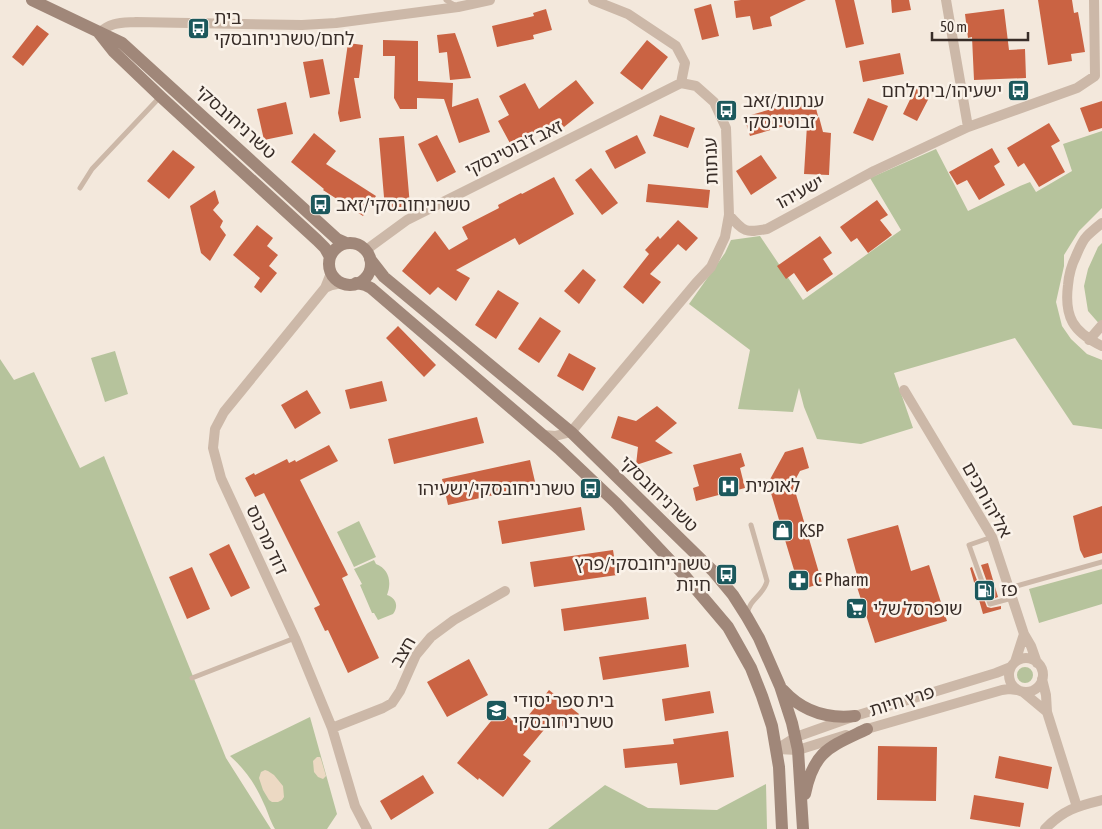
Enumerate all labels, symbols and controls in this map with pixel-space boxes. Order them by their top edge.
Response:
place label: בית לחם/טשרניחובסקי [214,7,354,49]
scale bar [932,10,1028,42]
bus stop icon: בית לחם/טשרניחובסקי [186,16,210,40]
text: 50 m [940,18,967,35]
bus stop icon: ישעיהו/בית לחם [1006,79,1030,103]
street label: טשרניחובסקי [192,80,281,163]
place label: ישעיהו/בית לחם [881,80,1002,101]
place label: ענתות/זאב זבוטינסקי [743,90,824,132]
bus stop icon: ענתות/זאב זבוטינסקי [715,99,739,123]
street label: זאב ז'בוטינסקי [461,115,566,180]
street label: ענתות [699,137,722,185]
street label: ישעיהו [772,170,827,213]
bus stop icon: טשרניחובסקי/זאב [308,193,332,217]
place label: טשרניחובסקי/זאב [336,194,470,215]
street label: טשרניחובסקי [616,451,703,536]
street label: אליהו חכים [958,458,1017,541]
hospital icon: לאומית [717,474,741,498]
place label: לאומית [745,475,800,496]
bus stop icon: טשרניחובסקי/ישעיהו [579,477,603,501]
place label: טשרניחובסקי/ישעיהו [417,478,575,499]
street label: דוד מרכוס [242,502,293,578]
shop icon: KSP [771,519,795,543]
place label: KSP [799,520,824,541]
place label: טשרניחובסקי/פרץ חיות [574,553,711,595]
bus stop icon: טשרניחובסקי/פרץ חיות [715,562,739,586]
pharmacy icon: C Pharm [786,568,810,592]
place label: C Pharm [814,569,869,590]
fuel station icon: פז [973,578,997,602]
place label: פז [1001,579,1018,600]
supermarket icon: שופרסל שלי [845,597,869,621]
place label: שופרסל שלי [873,598,962,619]
street label: חצב [386,633,420,671]
street label: פרץ חיות [867,681,937,720]
place label: בית ספר יסודי טשרניחובסקי [513,690,614,732]
school or university icon: בית ספר יסודי טשרניחובסקי [485,699,509,723]

